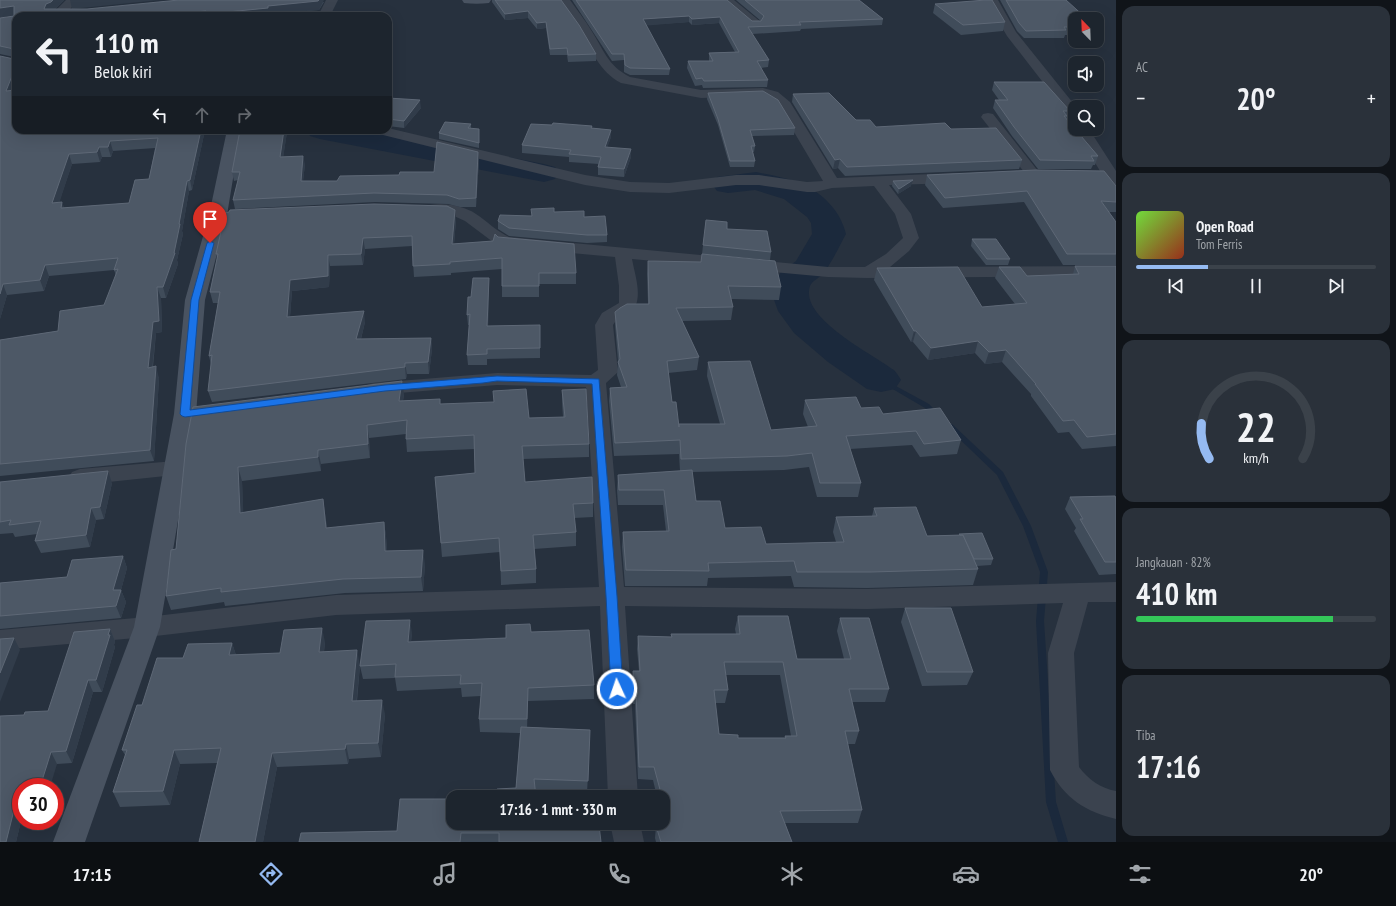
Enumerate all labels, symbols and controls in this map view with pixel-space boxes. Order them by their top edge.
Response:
north arrow [1068,12,1104,48]
map controls [1068,12,1104,136]
text: 110 m [94,24,158,61]
icon: left [28,28,80,80]
button: sound [1068,56,1104,92]
text: AC [1136,59,1148,76]
text: Belok kiri [94,60,152,83]
text: 20° [1236,79,1276,118]
text: − [1136,84,1145,112]
text: + [1367,84,1376,112]
button: search [1068,100,1104,136]
icon: left [149,104,171,126]
icon: ahead [191,104,213,126]
icon: right [233,104,255,126]
pin [193,202,227,243]
icon: arrive [199,208,221,230]
text: Open Road [1196,217,1254,236]
text: Tom Ferris [1196,236,1242,253]
icon: previous [1165,275,1187,297]
icon: pause [1245,275,1267,297]
icon: next [1325,275,1347,297]
text: 22 [1236,400,1276,453]
text: km/h [1243,448,1269,467]
text: Jangkauan · 82% [1136,554,1211,571]
text: 410 km [1136,574,1217,613]
position arrow [596,668,638,710]
text: Tiba [1136,727,1155,744]
text: 17:16 [1136,747,1201,786]
speed limit sign: 30 [12,778,64,830]
text: 17:16 · 1 mnt · 330 m [500,800,616,819]
icon: directions [257,860,285,888]
icon: music [431,860,459,888]
icon: phone [605,860,633,888]
icon: climate [778,860,806,888]
icon: car [952,860,980,888]
icon: filters [1126,860,1154,888]
text: 17:15 [73,863,112,886]
text: 20° [1299,863,1323,886]

